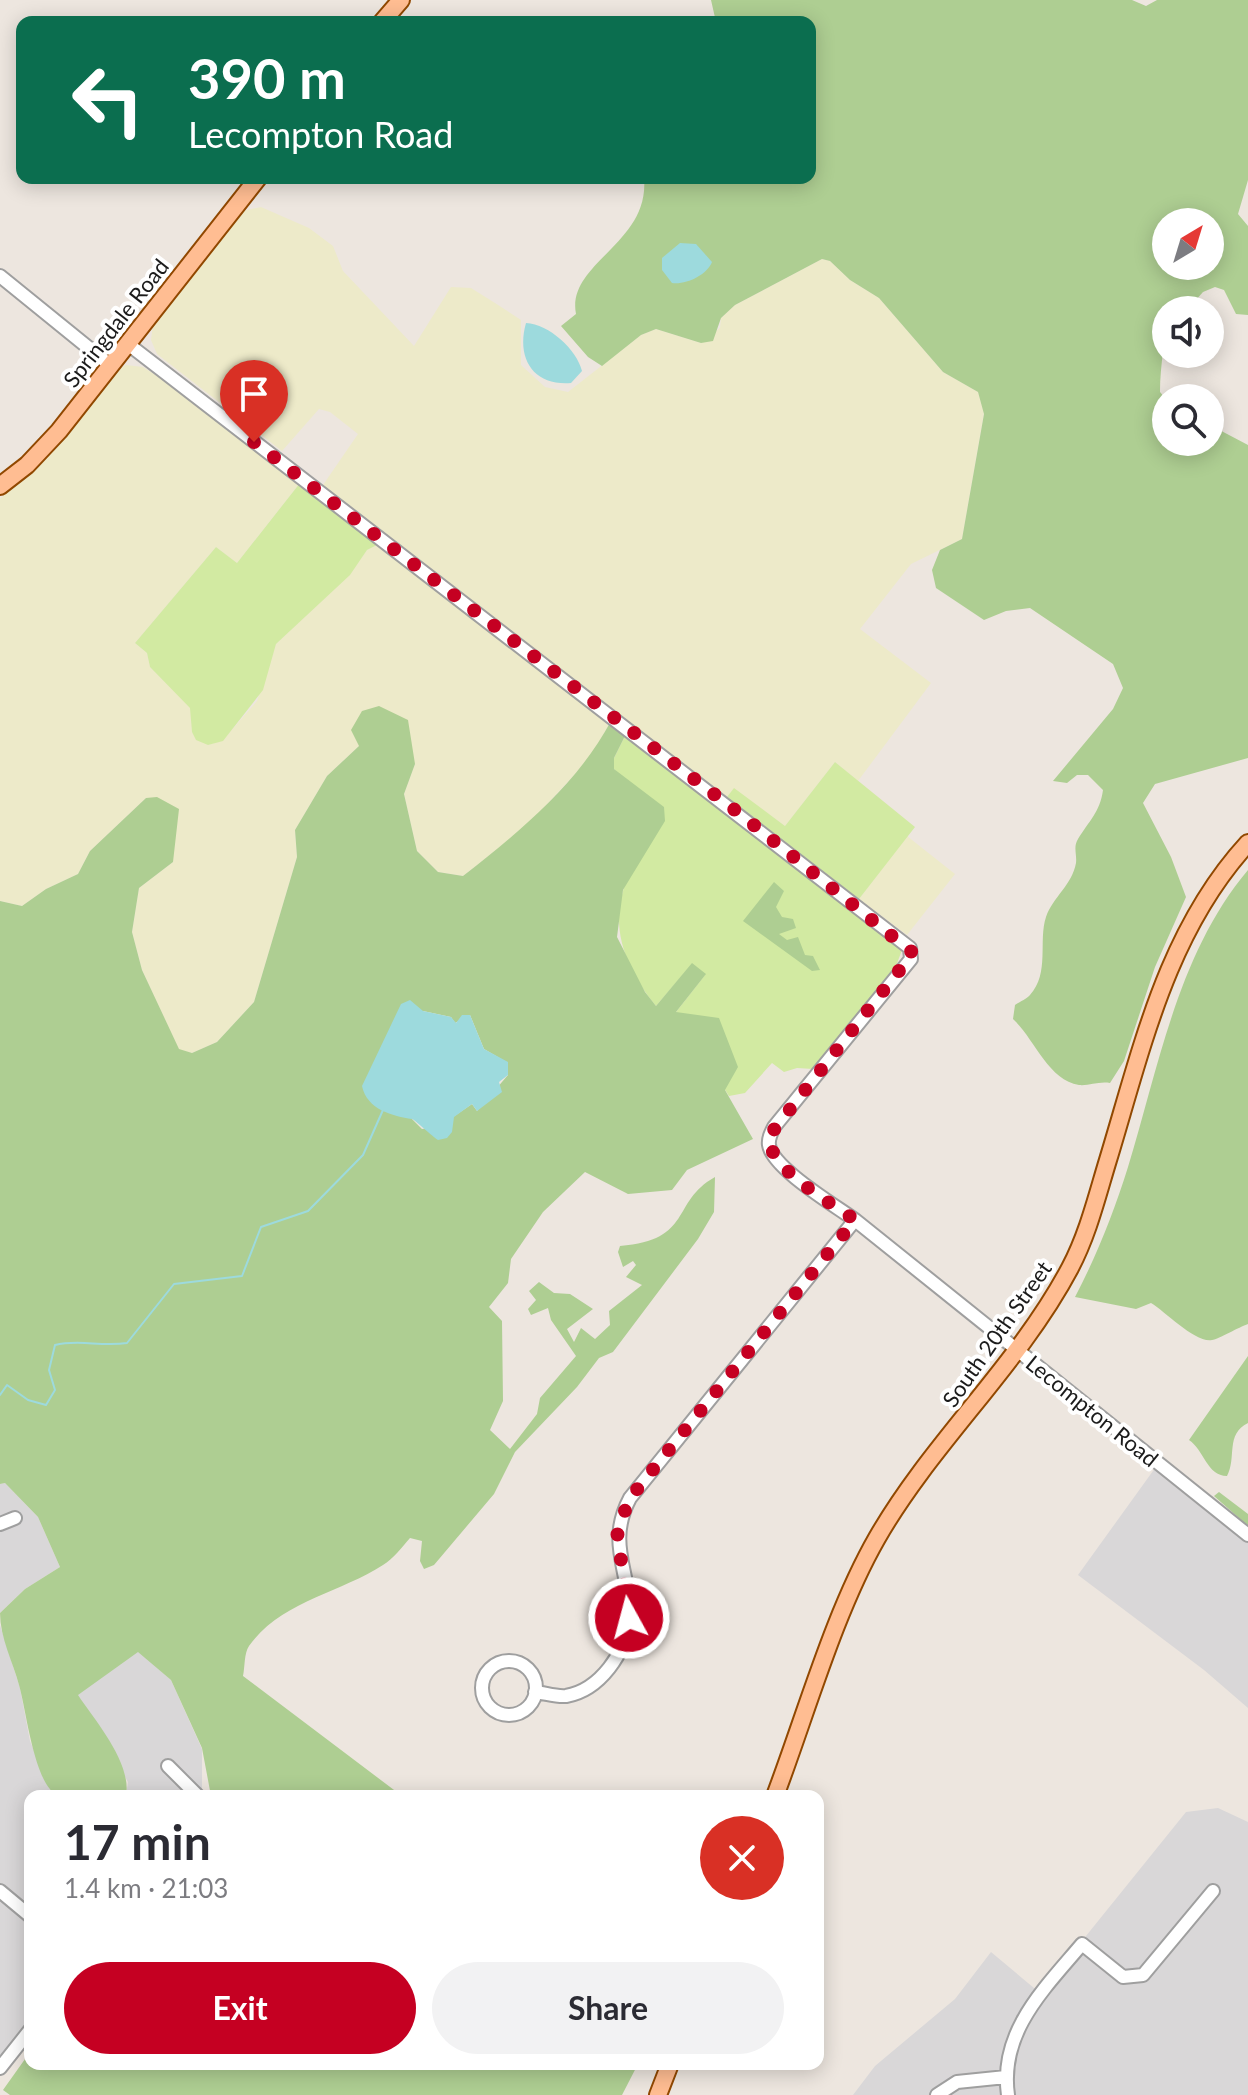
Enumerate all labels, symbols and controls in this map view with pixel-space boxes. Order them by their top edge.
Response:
text: 390 m [188,44,346,111]
icon: left [56,48,160,152]
text: Lecompton Road [188,112,453,156]
north arrow [1152,208,1224,280]
map controls [1152,208,1224,456]
street label: Springdale Road [57,253,174,392]
button: sound [1152,296,1224,368]
pin [220,360,288,442]
icon: arrive [232,372,276,416]
button: search [1152,384,1224,456]
street label: South 20th Street [936,1256,1057,1412]
street label: Lecompton Road [1021,1349,1164,1472]
position arrow [587,1576,671,1660]
text: 17 min [64,1813,211,1870]
button: close [700,1816,784,1900]
text: 1.4 km · 21:03 [64,1872,228,1904]
button: Exit [64,1962,416,2054]
button: Share [432,1962,784,2054]

